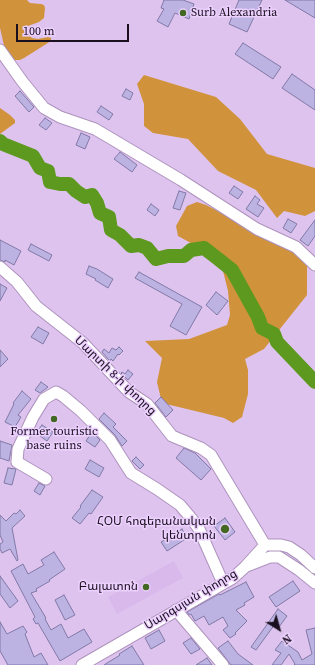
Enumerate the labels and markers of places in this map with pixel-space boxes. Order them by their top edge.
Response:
place label: Surb Alexandria [191,6,277,20]
marker: Surb Alexandria [178,8,188,18]
marker: Former touristic base ruins [49,414,59,424]
place label: Former touristic base ruins [10,425,98,453]
place label: ՀՕՄ հոգեբանական կենտրոն [97,515,216,543]
marker: ՀՕՄ հոգեբանական կենտրոն [219,523,231,535]
place label: Բալատոն [79,580,138,594]
marker: Բալատոն [141,582,151,592]

